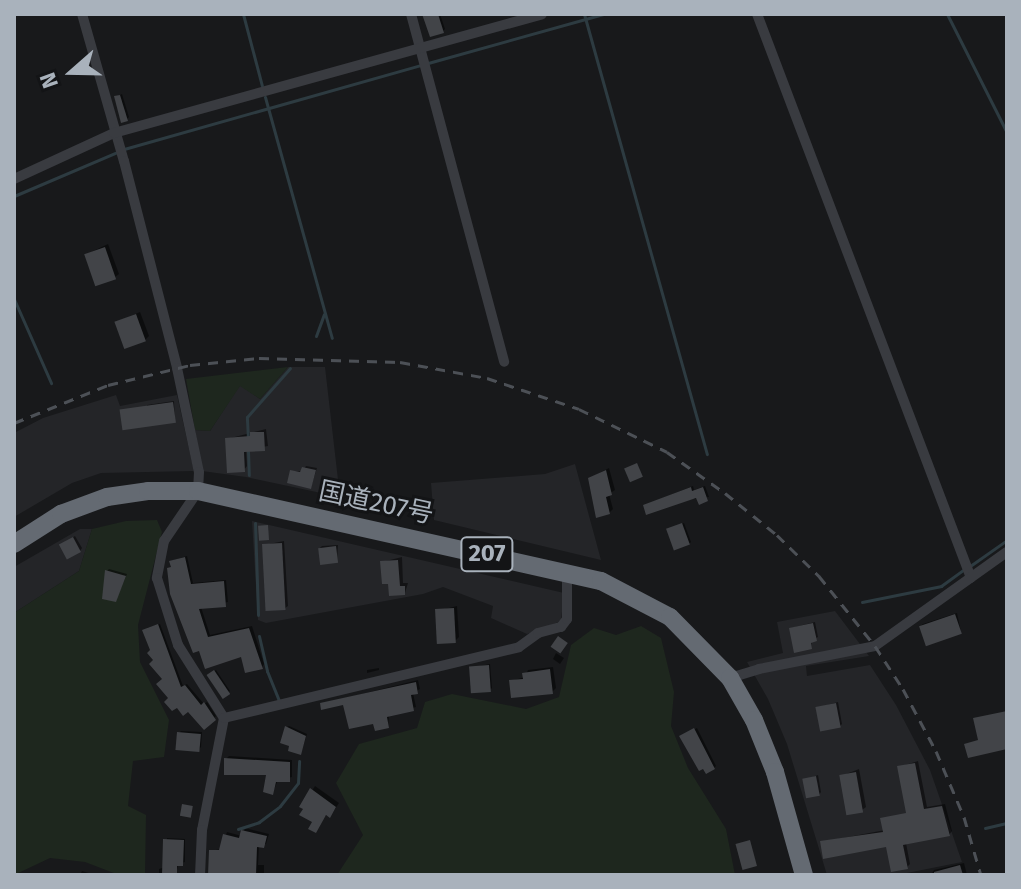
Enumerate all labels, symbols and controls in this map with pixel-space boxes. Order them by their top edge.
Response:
north arrow [32,32,112,112]
text: N [34,69,64,92]
street label: 国道207号 [316,476,436,530]
road number: 207 [459,534,515,574]

